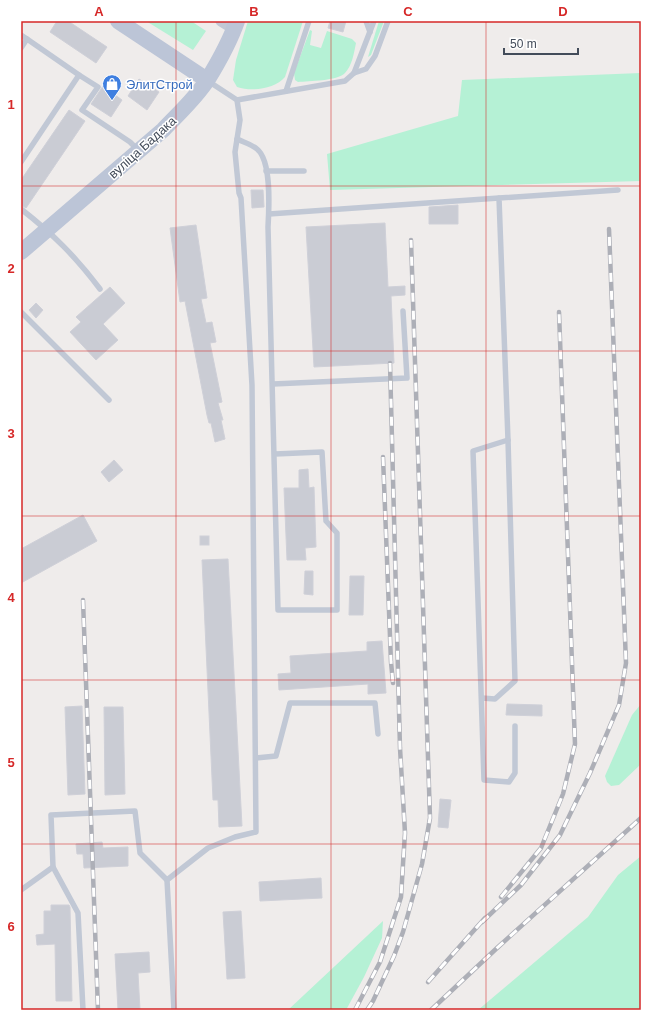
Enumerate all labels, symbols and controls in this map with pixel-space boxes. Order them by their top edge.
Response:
text: A [94,4,104,19]
text: B [249,4,259,19]
text: C [403,4,413,19]
text: D [558,4,568,19]
scale bar [504,30,578,56]
text: 50 m [510,37,537,51]
shop icon: ЭлитСтрой [101,73,123,101]
place label: ЭлитСтрой [126,77,193,92]
text: 1 [7,97,15,112]
street label: вуліца Бадака [106,113,180,182]
text: 2 [7,261,15,276]
text: 3 [7,426,15,441]
text: 4 [7,590,15,605]
text: 5 [7,755,15,770]
text: 6 [7,919,15,934]

